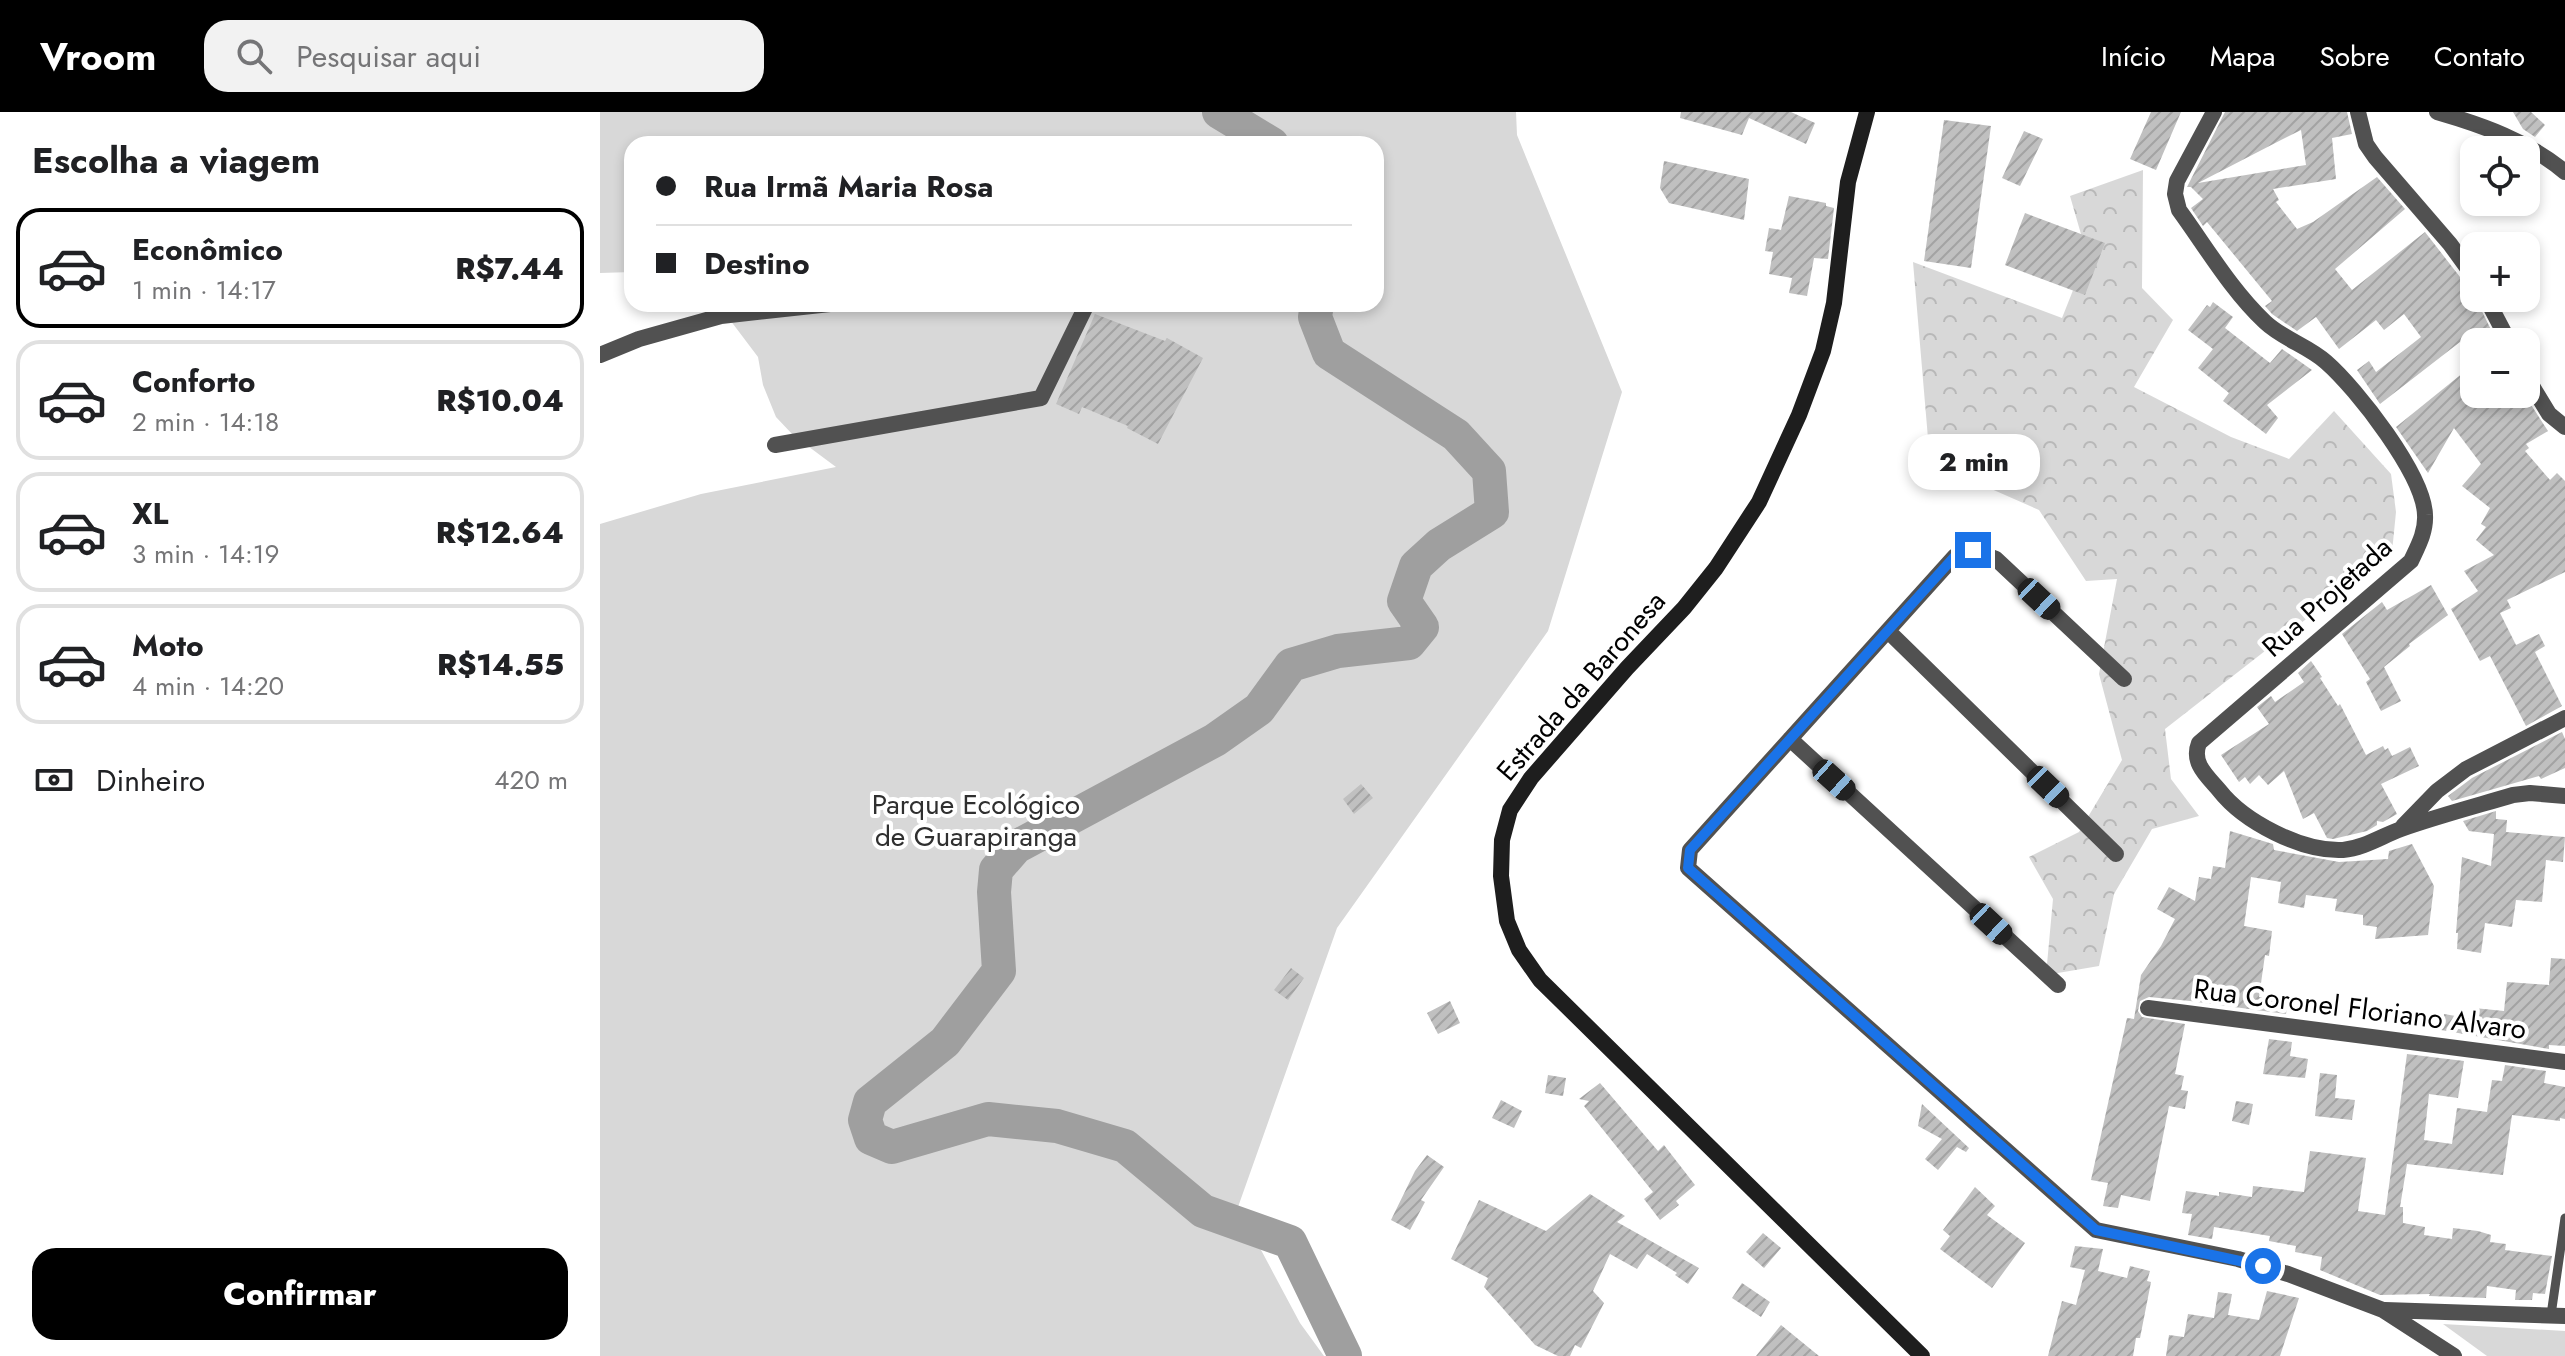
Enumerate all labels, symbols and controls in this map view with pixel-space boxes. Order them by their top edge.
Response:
search box [204,20,764,92]
text: Vroom [40,29,156,84]
icon: search [232,34,276,78]
text: Pesquisar aqui [296,35,481,78]
text: Início [2101,36,2166,77]
text: Mapa [2210,36,2275,77]
text: Sobre [2319,36,2390,77]
text: Contato [2434,36,2525,77]
text: Escolha a viagem [32,134,320,186]
map controls [2460,136,2540,408]
button: locate [2460,136,2540,216]
text: Rua Irmã Maria Rosa [704,165,993,208]
text: Econômico [132,228,283,271]
icon: car [36,232,108,304]
button: + [2460,232,2540,312]
text: Destino [704,242,810,285]
text: R$7.44 [455,247,564,290]
text: 1 min · 14:17 [132,271,276,309]
button: − [2460,328,2540,408]
text: Conforto [132,360,256,403]
icon: car [36,364,108,436]
text: R$10.04 [436,379,564,422]
text: 2 min · 14:18 [132,403,279,441]
callout: 2 min [1907,434,2039,490]
text: 2 min [1939,443,2009,481]
text: XL [132,492,168,535]
icon: car [36,496,108,568]
text: R$12.64 [436,511,564,554]
street label: Rua Projetada [2253,527,2401,667]
route end [1955,532,1991,568]
text: 3 min · 14:19 [132,535,279,573]
car [2013,574,2065,624]
street label: Estrada da Baronesa [1487,582,1675,790]
text: Moto [132,624,204,667]
icon: car [36,628,108,700]
text: R$14.55 [437,643,564,686]
text: 4 min · 14:20 [132,667,284,705]
car [1808,755,1860,805]
icon: cash [32,758,76,802]
text: Dinheiro [96,759,205,802]
text: 420 m [494,761,568,799]
car [2022,762,2074,812]
park label: Parque Ecológico de Guarapiranga [872,784,1080,857]
car [1965,899,2017,949]
street label: Rua Coronel Floriano Alvaro [2191,968,2529,1050]
button: Confirmar [32,1248,568,1340]
route start [2245,1248,2281,1284]

